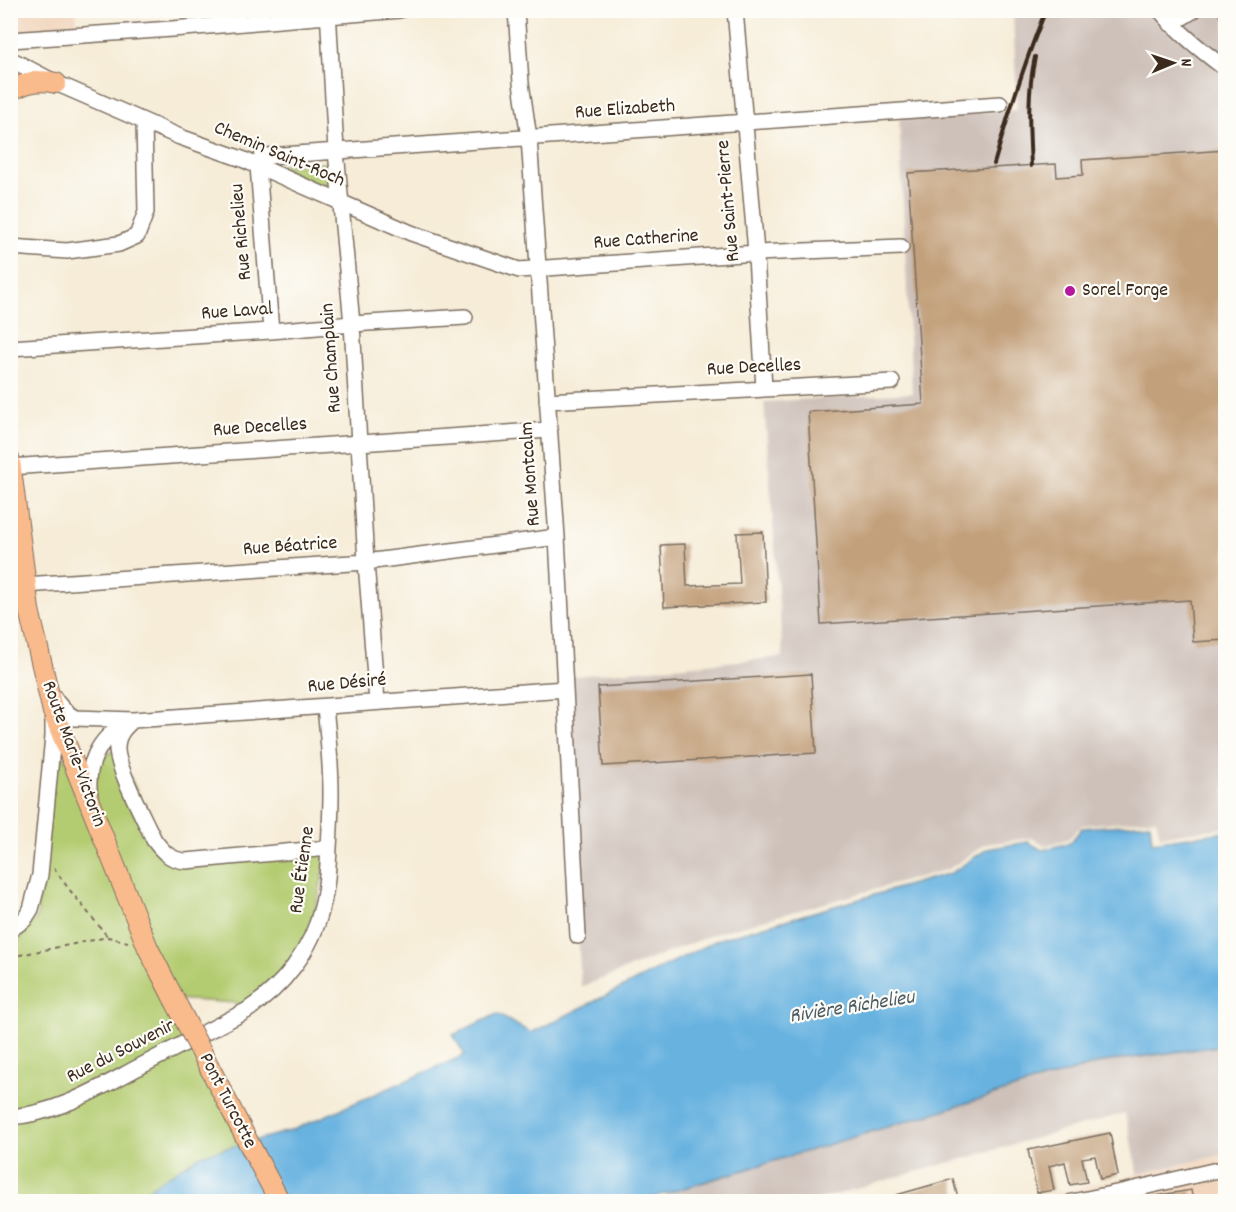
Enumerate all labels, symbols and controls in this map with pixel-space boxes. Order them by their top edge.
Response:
north arrow [1143,33,1203,93]
text: N [1174,58,1197,67]
street label: Rue Elizabeth [574,93,676,127]
street label: Chemin Saint-Roch [209,115,349,195]
street label: Rue Saint-Pierre [710,139,748,263]
street label: Rue Richelieu [224,182,260,282]
street label: Rue Catherine [592,222,700,258]
place label: Sorel Forge [1082,277,1168,305]
marker: Sorel Forge [1063,284,1077,298]
street label: Rue Laval [200,296,274,328]
street label: Rue Champlain [314,302,350,414]
street label: Rue Decelles [706,352,802,384]
street label: Rue Decelles [212,411,308,445]
street label: Rue Montcalm [513,421,549,527]
street label: Rue Béatrice [242,530,338,564]
street label: Rue Désiré [307,667,387,701]
street label: Route Marie-Victorin [34,677,112,831]
street label: Rue Étienne [283,824,323,915]
water label: Rivière Richelieu [787,983,919,1033]
street label: Rue du Souvenir [62,1012,180,1091]
street label: Pont Turcotte [191,1048,263,1154]

